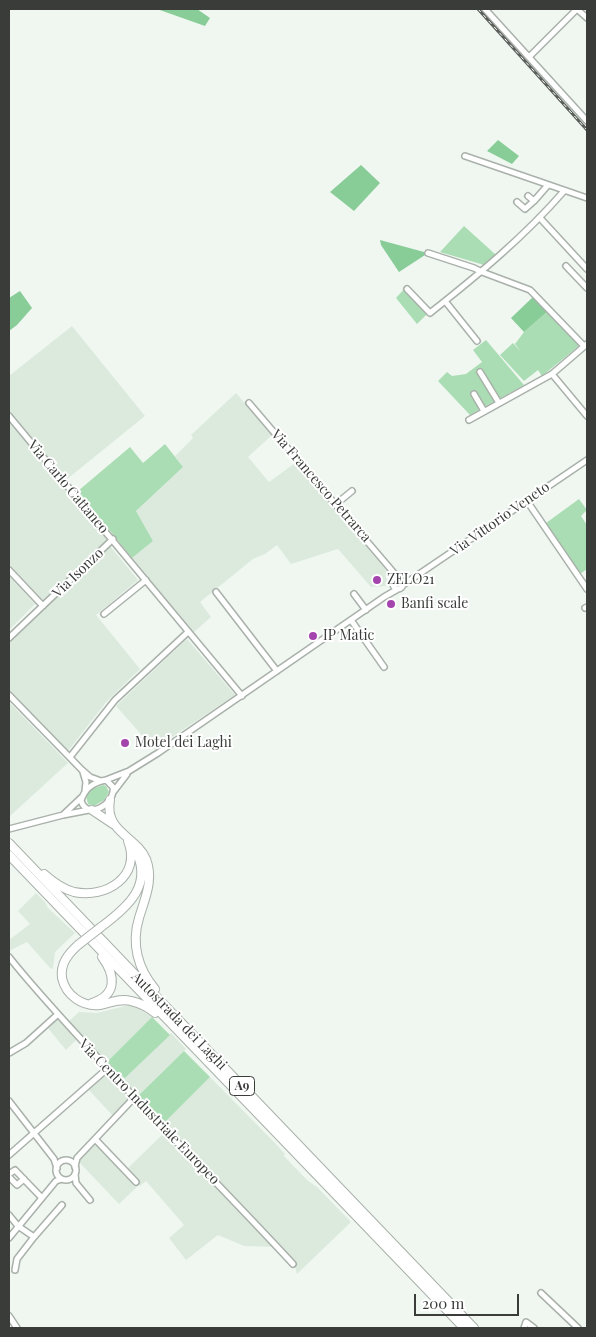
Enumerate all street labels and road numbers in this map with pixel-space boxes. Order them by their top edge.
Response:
street label: Via Francesco Petrarca [268,426,374,546]
street label: Via Carlo Cattaneo [24,437,112,537]
street label: Via Vittorio Veneto [447,479,553,559]
street label: Via Isonzo [49,545,107,601]
street label: Autostrada dei Laghi [128,968,230,1074]
street label: Via Centro Industriale Europeo [75,1036,223,1188]
road number: A9 [230,1076,254,1096]

